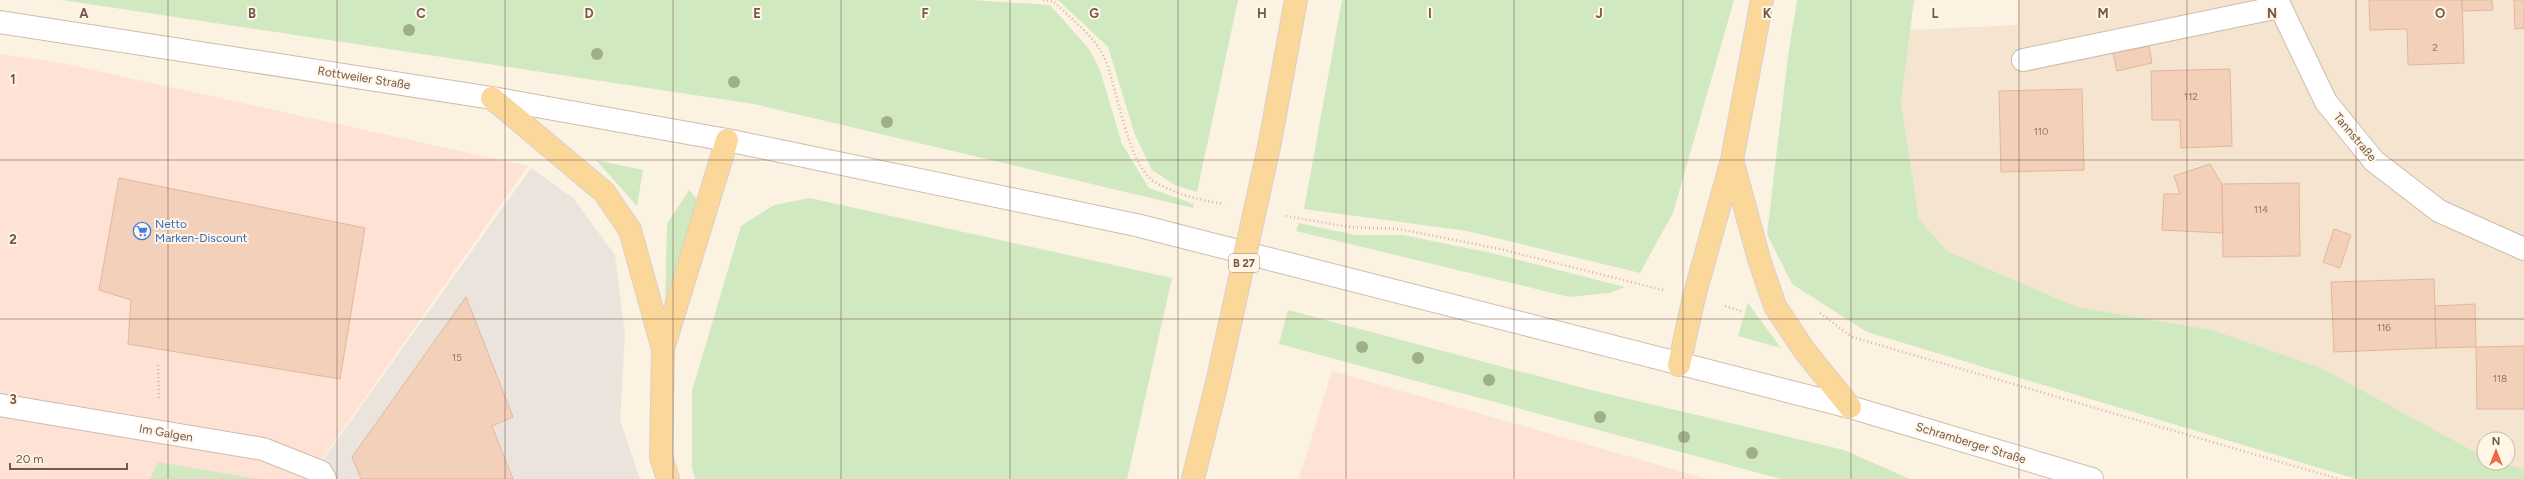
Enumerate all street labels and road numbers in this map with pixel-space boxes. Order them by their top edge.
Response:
street label: Rottweiler Straße [317,64,412,92]
street label: Tannstraße [2331,110,2380,164]
road number: B 27 [1229,254,1259,272]
street label: Schramberger Straße [1914,420,2028,467]
street label: Im Galgen [138,421,194,445]

